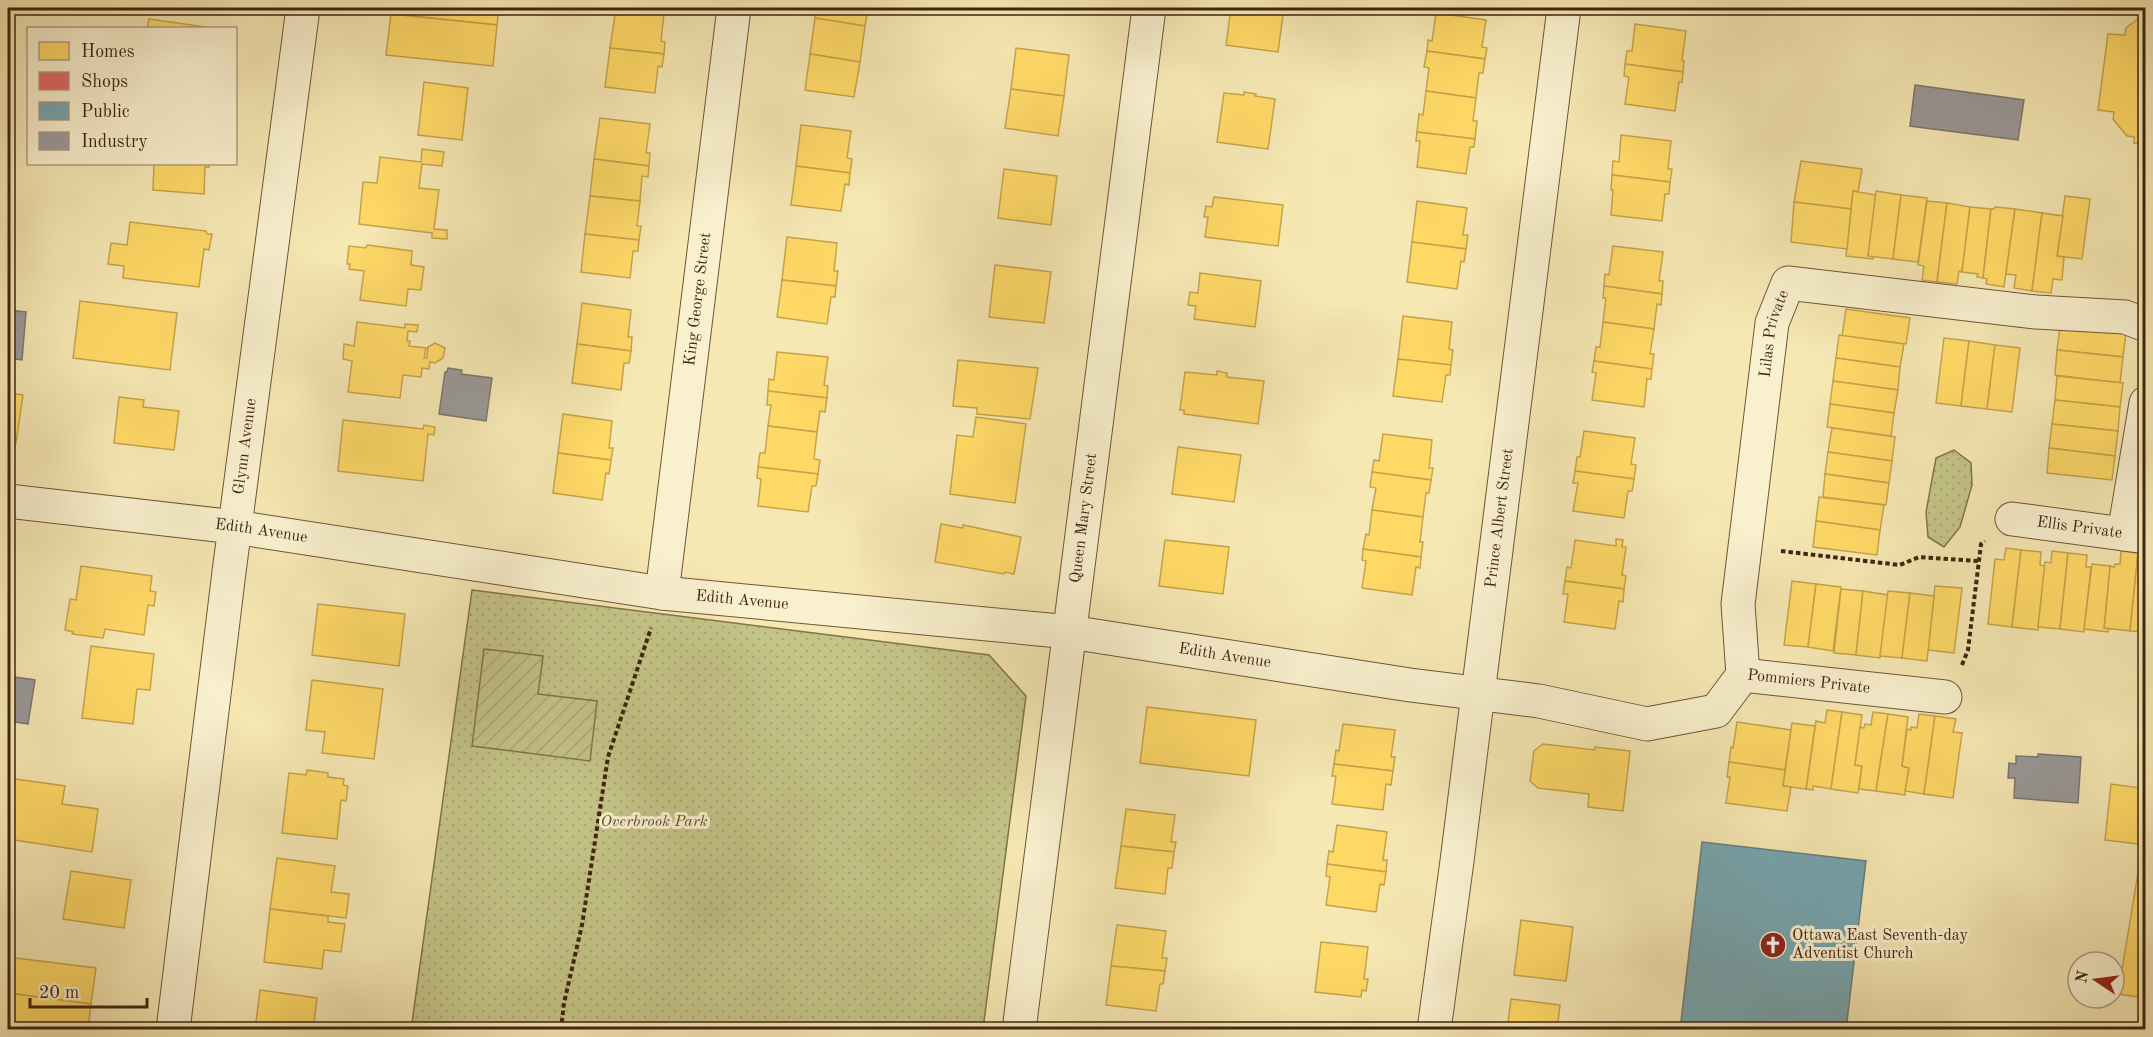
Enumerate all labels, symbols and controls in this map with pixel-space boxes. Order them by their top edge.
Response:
legend [27,27,237,165]
text: Homes [81,43,135,61]
text: Shops [81,73,128,91]
text: Public [81,103,130,121]
text: Industry [81,133,148,151]
street label: King George Street [682,231,714,367]
street label: Lilas Private [1757,288,1792,378]
street label: Glynn Avenue [231,397,260,496]
street label: Prince Albert Street [1483,447,1517,589]
street label: Queen Mary Street [1068,452,1100,584]
street label: Ellis Private [2036,514,2123,542]
street label: Edith Avenue [214,517,309,546]
street label: Edith Avenue [695,588,789,613]
street label: Edith Avenue [1177,641,1272,671]
street label: Pommiers Private [1746,667,1871,697]
park label: Overbrook Park [600,814,708,830]
place label: Ottawa East Seventh-day Adventist Church [1792,928,1968,962]
church icon: Ottawa East Seventh-day Adventist Church [1758,930,1788,960]
north arrow [2066,950,2126,1010]
text: N [2074,969,2093,985]
scale bar [30,971,147,1009]
text: 20 m [39,984,79,1002]

